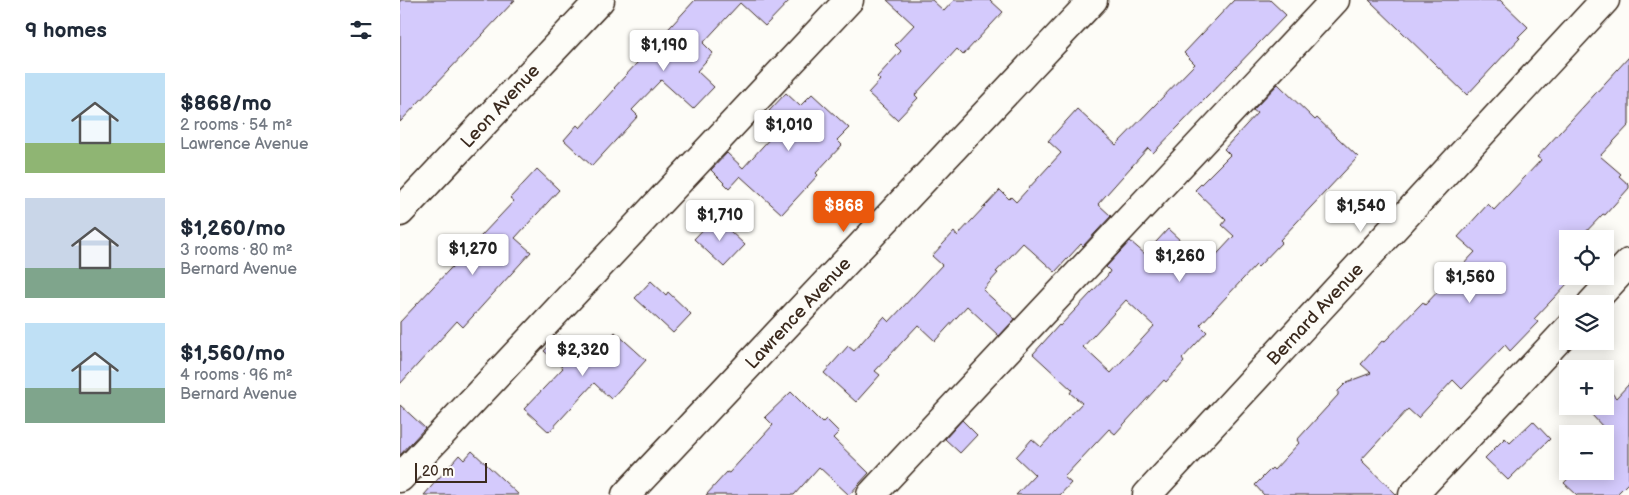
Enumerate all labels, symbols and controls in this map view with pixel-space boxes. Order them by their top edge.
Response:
icon: filters [347,16,375,44]
text: 9 homes [25,18,107,43]
pin: $1,190 [623,30,705,72]
text: $1,190 [641,36,687,55]
street label: Leon Avenue [456,60,544,152]
text: $868/mo [180,91,272,116]
icon: home [65,93,125,153]
pin: $1,010 [748,110,830,152]
text: 2 rooms · 54 m² [180,116,292,135]
text: $1,010 [765,116,813,135]
text: Lawrence Avenue [180,135,309,154]
pin: $868 [814,190,874,233]
pin: $1,540 [1320,190,1402,233]
text: $868 [824,197,864,216]
text: $1,540 [1336,197,1386,216]
pin: $1,710 [679,200,761,242]
text: $1,710 [697,206,743,225]
text: $1,260/mo [180,216,285,241]
icon: home [65,218,125,278]
map controls [1559,230,1614,480]
button: locate [1559,230,1614,285]
pin: $1,270 [432,234,514,276]
text: $1,270 [449,240,497,259]
pin: $1,260 [1139,240,1221,283]
text: 3 rooms · 80 m² [180,241,293,260]
text: $1,260 [1155,247,1205,266]
street label: Lawrence Avenue [741,253,856,373]
street label: Bernard Avenue [1263,259,1368,370]
text: Bernard Avenue [180,260,297,279]
pin: $1,560 [1429,262,1511,304]
text: $1,560 [1445,268,1495,287]
button: layers [1559,295,1614,350]
pin: $2,320 [542,334,624,377]
text: $1,560/mo [180,341,285,366]
text: $2,320 [557,341,609,360]
icon: home [65,343,125,403]
button: + [1559,360,1614,415]
text: 4 rooms · 96 m² [180,366,293,385]
text: Bernard Avenue [180,385,297,404]
button: − [1559,425,1614,480]
scale bar [415,460,488,483]
text: 20 m [422,463,454,480]

